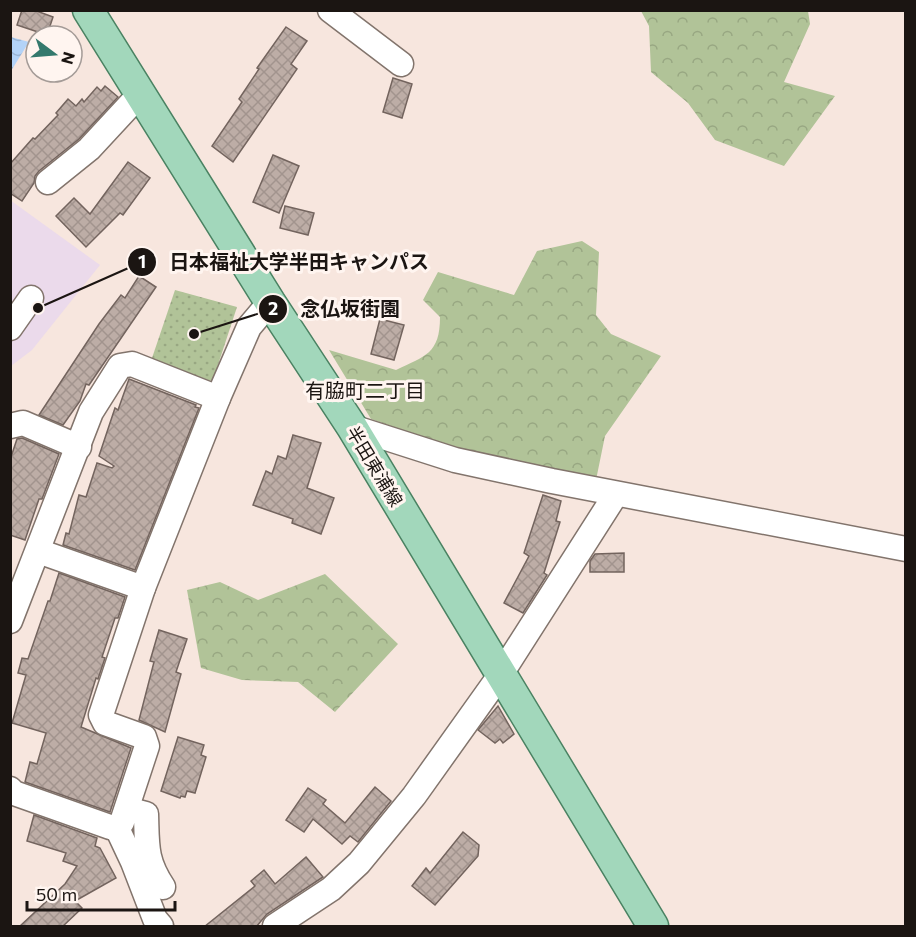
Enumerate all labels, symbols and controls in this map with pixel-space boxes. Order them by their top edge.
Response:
north arrow [24,24,84,84]
text: N [58,50,80,67]
callout: 日本福祉大学半田キャンパス [127,243,441,281]
text: 日本福祉大学半田キャンパス [169,249,429,273]
text: 1 [138,250,146,272]
callout: 念仏坂街園 [258,290,412,328]
text: 念仏坂街園 [300,296,400,320]
text: 2 [268,297,278,319]
district label: 有脇町二丁目 [305,378,425,402]
street label: 半田東浦線 [342,422,408,510]
scale bar [27,874,176,912]
text: 50 m [36,883,77,905]

